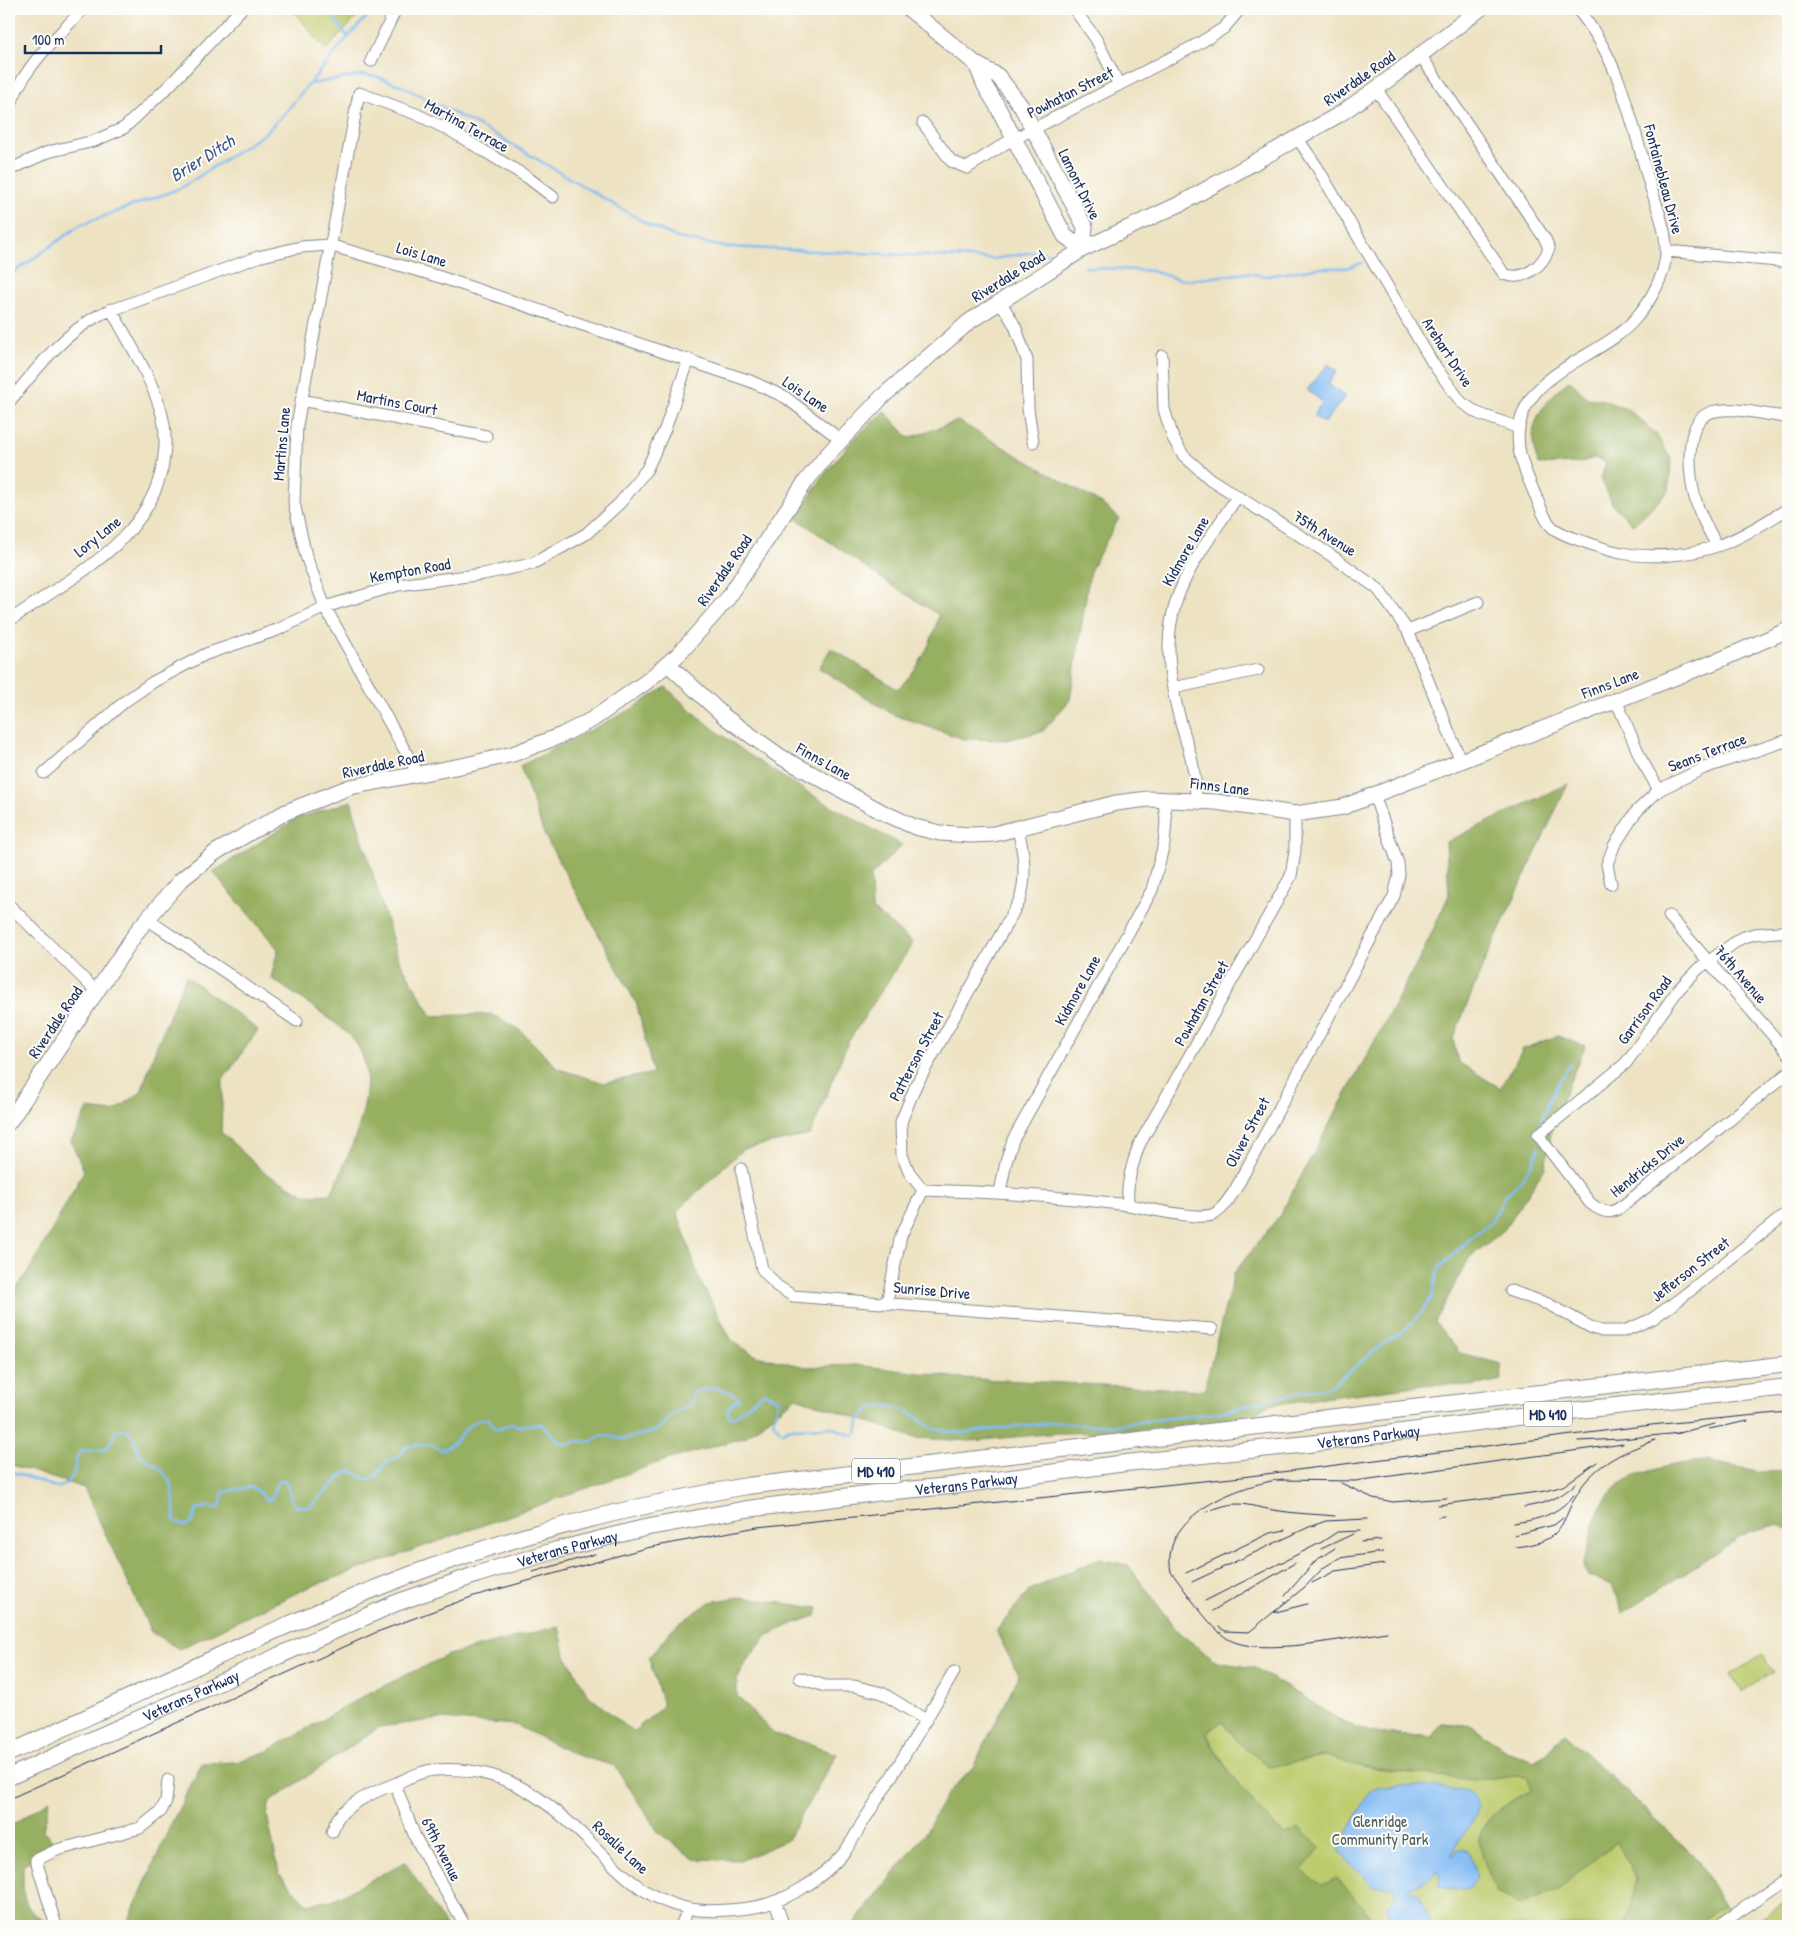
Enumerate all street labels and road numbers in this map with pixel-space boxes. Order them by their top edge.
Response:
street label: Riverdale Road [1319,45,1399,111]
street label: Powhatan Street [1023,61,1118,123]
street label: Martina Terrace [421,93,514,158]
street label: Fontainebleau Drive [1639,121,1689,237]
street label: Lamont Drive [1053,145,1107,224]
street label: Lois Lane [394,236,451,272]
street label: Riverdale Road [967,245,1049,307]
street label: Arehart Drive [1417,313,1479,392]
street label: Lois Lane [778,370,834,418]
street label: Martins Court [355,383,440,421]
street label: Martins Lane [267,406,295,482]
street label: 75th Avenue [1289,505,1362,562]
street label: Lory Lane [69,510,126,562]
street label: Kidmore Lane [1156,511,1214,590]
street label: Riverdale Road [691,530,757,610]
street label: Kempton Road [368,552,452,588]
street label: Finns Lane [1577,662,1642,704]
street label: Seans Terrace [1665,727,1750,777]
street label: Finns Lane [792,736,856,785]
street label: Riverdale Road [340,745,426,783]
street label: Finns Lane [1188,771,1252,801]
street label: 76th Avenue [1709,940,1773,1008]
street label: Kidmore Lane [1049,950,1106,1029]
street label: Powhatan Street [1168,956,1234,1050]
street label: Garrison Road [1612,971,1676,1049]
street label: Riverdale Road [23,982,87,1062]
street label: Patterson Street [883,1007,949,1105]
street label: Oliver Street [1219,1093,1275,1171]
street label: Hendricks Drive [1605,1128,1689,1202]
street label: Jefferson Street [1646,1231,1734,1307]
street label: Sunrise Drive [893,1276,972,1304]
road number: MD 410 [1524,1402,1572,1426]
street label: Veterans Parkway [1315,1419,1422,1454]
road number: MD 410 [852,1458,900,1484]
street label: Veterans Parkway [913,1466,1019,1500]
street label: Veterans Parkway [514,1524,620,1573]
street label: Veterans Parkway [139,1664,243,1727]
street label: 69th Avenue [417,1813,468,1885]
street label: Rosalie Lane [588,1815,655,1879]

